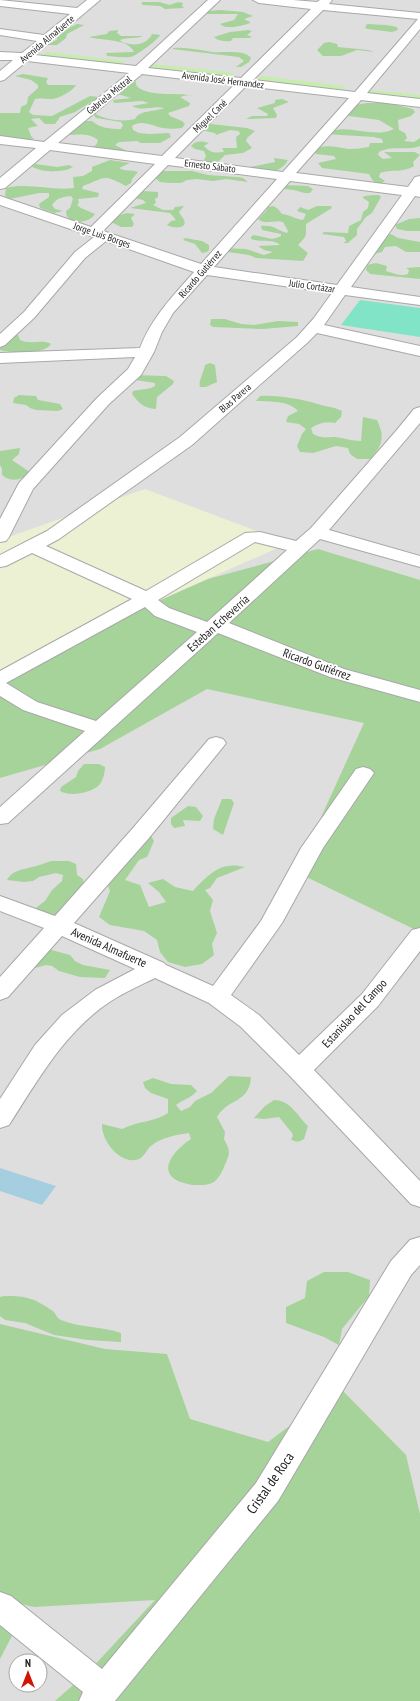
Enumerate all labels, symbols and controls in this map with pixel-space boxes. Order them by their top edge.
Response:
street label: Avenida Almafuerte [17,12,77,66]
street label: Avenida José Hernandez [181,69,265,92]
street label: Gabriela Mistral [84,72,135,117]
street label: Miguel Cané [190,96,230,136]
street label: Ernesto Sábato [184,156,236,176]
street label: Jorge Luis Borges [71,219,133,251]
street label: Ricardo Gutiérrez [176,247,225,301]
street label: Julio Cortázar [287,276,336,296]
street label: Blas Parera [216,381,254,415]
street label: Esteban Echeverría [184,591,252,655]
street label: Ricardo Gutiérrez [281,645,353,683]
street label: Avenida Almafuerte [69,924,149,970]
street label: Estanislao del Campo [318,976,390,1050]
street label: Cristal de Roca [242,1449,298,1517]
north arrow [8,1653,48,1693]
text: N [25,1656,31,1670]

